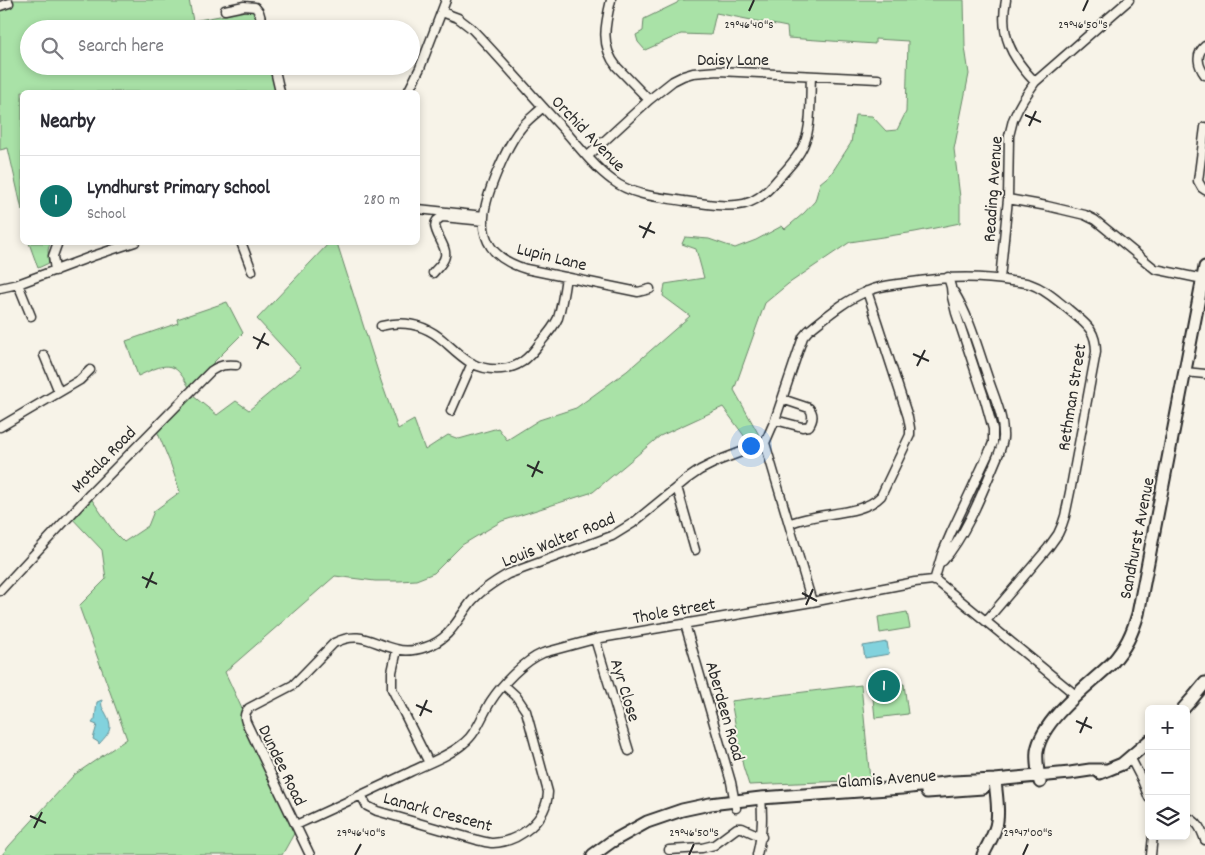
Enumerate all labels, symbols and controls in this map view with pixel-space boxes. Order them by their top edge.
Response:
text: 29°46'40"S [725,17,773,34]
text: 29°46'50"S [1058,17,1108,34]
search box [20,20,420,75]
icon: search [38,34,66,62]
text: Search here [78,34,164,61]
street label: Daisy Lane [697,49,769,74]
street label: Orchid Avenue [544,91,630,179]
text: Nearby [40,108,95,138]
street label: Reading Avenue [978,135,1011,243]
text: Lyndhurst Primary School [87,176,270,203]
text: 1 [54,189,58,212]
text: 280 m [363,189,400,212]
text: School [87,203,126,226]
street label: Lupin Lane [514,238,589,279]
street label: Rethman Street [1053,341,1094,453]
street label: Motala Road [67,422,143,500]
your location [738,433,764,459]
street label: Sandhurst Avenue [1114,475,1163,601]
street label: Louis Walter Road [499,507,619,575]
street label: Thole Street [631,593,718,632]
street label: Ayr Close [602,656,645,725]
street label: Aberdeen Road [697,659,750,764]
pin: 1 [868,667,900,705]
map controls [1145,705,1190,840]
button: + [1145,705,1190,750]
street label: Dundee Road [250,721,311,811]
button: − [1145,750,1190,795]
street label: Glamis Avenue [837,765,937,796]
street label: Lanark Crescent [380,787,495,840]
button: layers [1145,795,1190,840]
text: 29°46'40"S [337,825,385,842]
text: 29°46'50"S [669,825,719,842]
text: 29°47'00"S [1003,825,1053,842]

